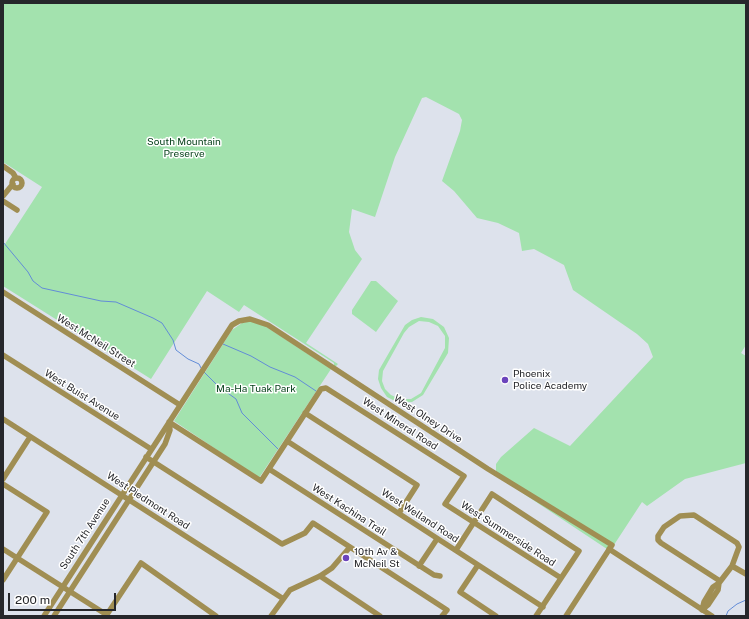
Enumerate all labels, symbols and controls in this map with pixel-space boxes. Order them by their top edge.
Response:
park label: South Mountain Preserve [147,136,221,160]
street label: West McNeil Street [54,312,138,370]
street label: West Buist Avenue [42,367,122,423]
place label: Phoenix Police Academy [513,368,587,392]
marker: Phoenix Police Academy [500,375,510,385]
park label: Ma-Ha Tuak Park [216,383,296,395]
street label: West Olney Drive [391,392,465,446]
street label: West Mineral Road [360,395,440,453]
street label: West Piedmont Road [104,470,192,532]
street label: West Kachina Trail [310,482,388,538]
street label: West Welland Road [379,486,461,546]
street label: South 7th Avenue [57,496,113,572]
street label: West Summerside Road [458,499,558,569]
place label: 10th Av & McNeil St [354,546,400,570]
marker: 10th Av & McNeil St [341,553,351,563]
scale bar [10,585,118,611]
text: 200 m [15,593,50,607]

